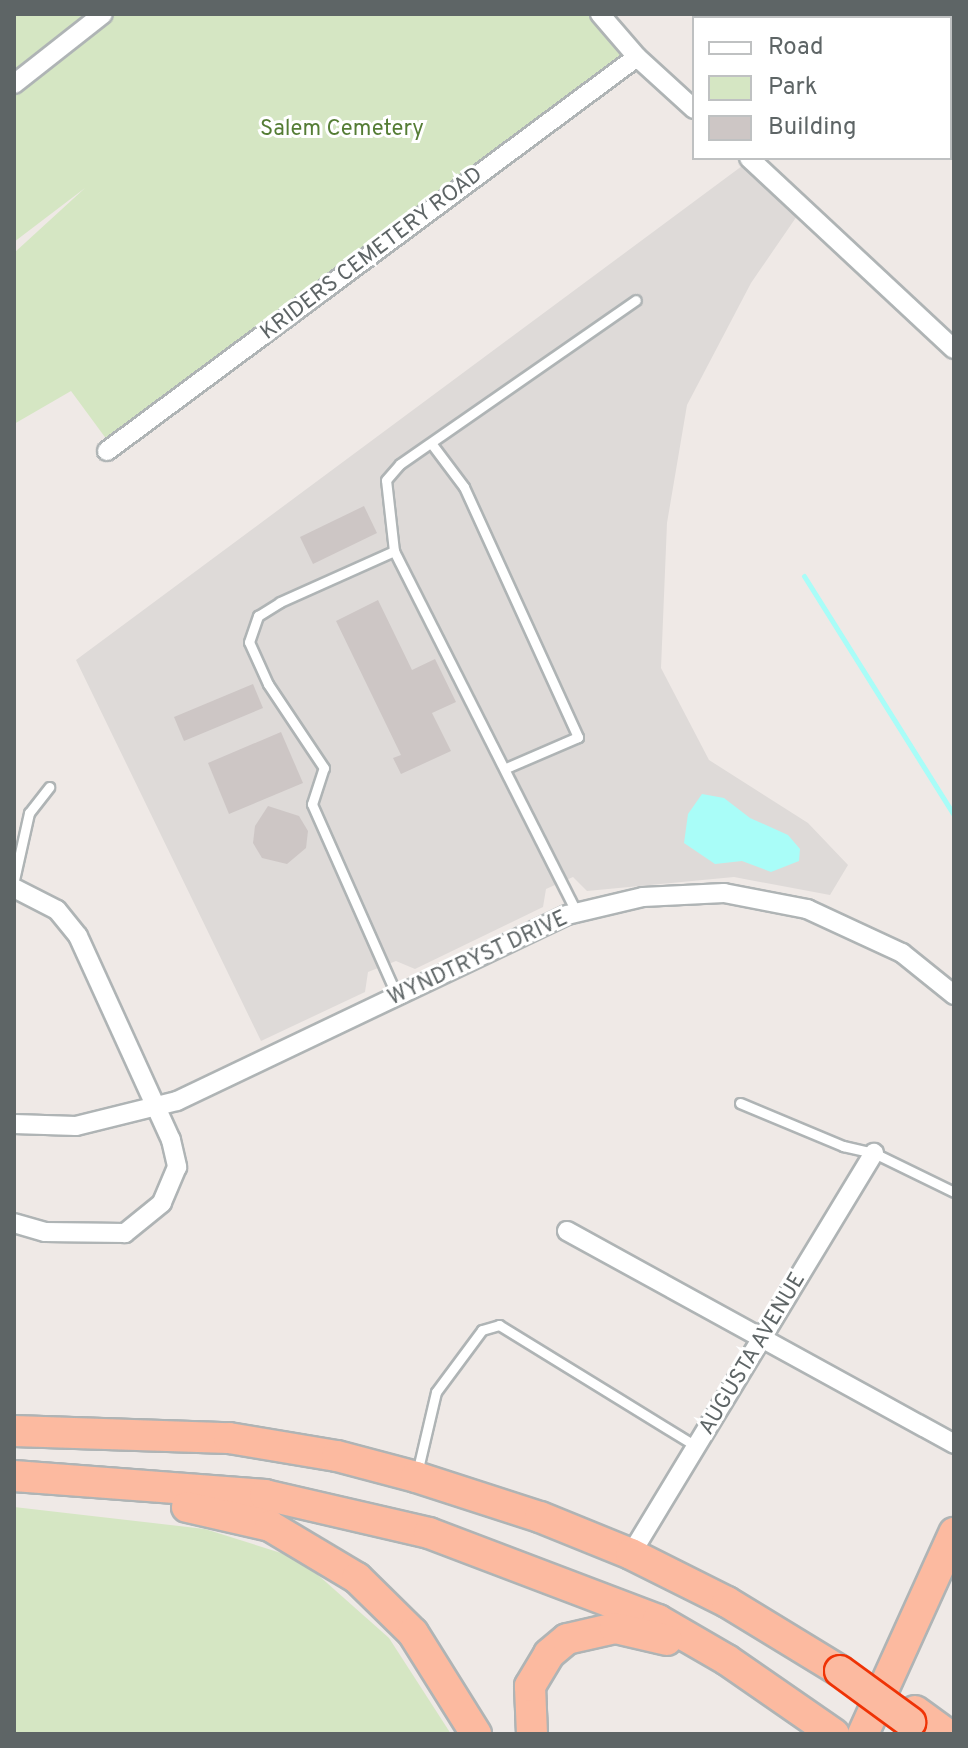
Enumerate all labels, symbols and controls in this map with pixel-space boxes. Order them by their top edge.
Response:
legend [692,16,952,160]
text: Road [768,33,824,63]
text: Park [768,73,818,103]
text: Building [768,113,857,143]
park label: Salem Cemetery [260,117,424,143]
street label: KRIDERS CEMETERY ROAD [255,162,489,346]
street label: WYNDTRYST DRIVE [384,906,572,1012]
street label: AUGUSTA AVENUE [694,1267,812,1441]

